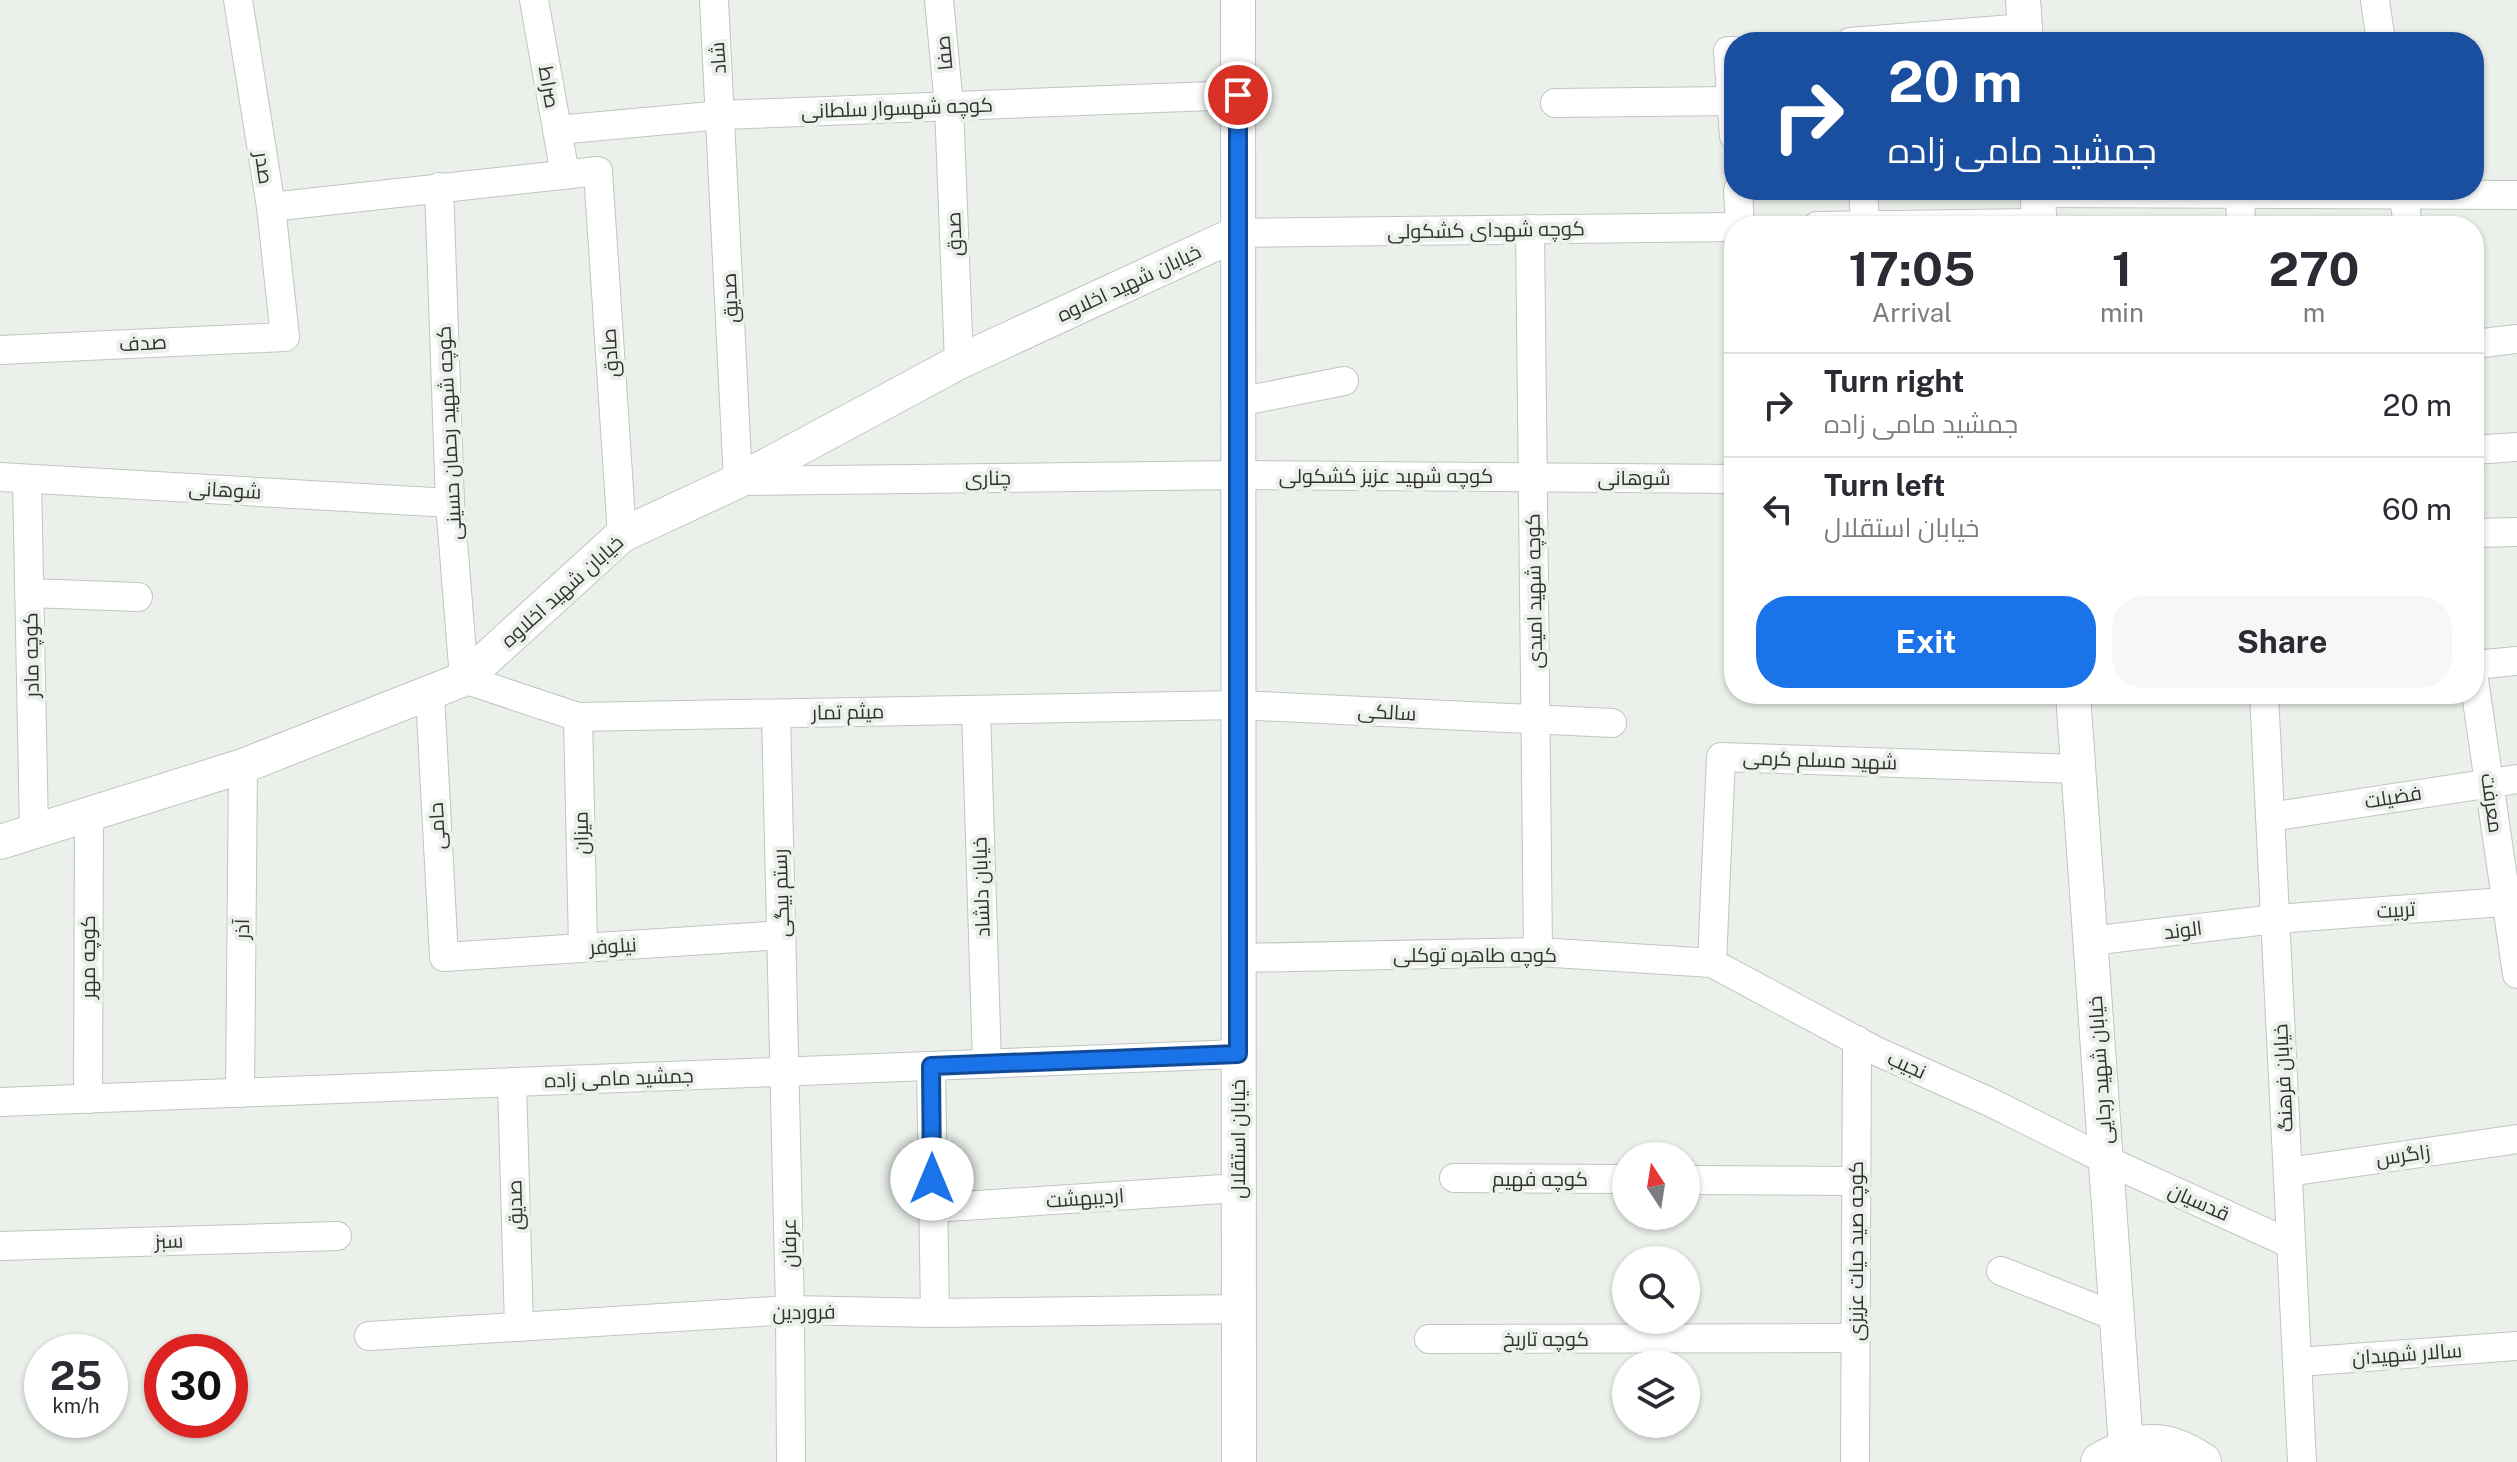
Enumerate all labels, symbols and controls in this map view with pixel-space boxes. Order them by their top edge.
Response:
street label: صفا [931,34,957,72]
street label: شاد [705,41,731,75]
text: 20 m [1888,49,2022,115]
pin [1204,61,1272,129]
street label: صراط [534,64,564,110]
icon: right [1756,64,1860,168]
icon: arrive [1216,73,1260,117]
street label: کوچه شهسوار سلطانی [801,93,993,124]
text: جمشید مامی زاده [1888,129,2157,171]
street label: صدر [249,149,278,186]
street label: صدق [941,211,968,257]
street label: کوچه شهدای کشکولی [1387,216,1585,245]
street label: خیابان شهید اخلاوه [1053,239,1205,328]
text: 17:05 [1849,240,1975,297]
text: 1 [2112,240,2132,297]
text: 270 [2268,240,2360,297]
street label: صدیق [717,272,744,324]
text: Arrival [1872,297,1952,328]
text: min [2100,297,2144,328]
text: m [2303,297,2325,328]
street label: کوچه شهید رحمان حسینی [431,325,468,541]
street label: صادق [596,328,625,378]
street label: صدف [119,330,167,356]
text: Turn right [1824,363,1964,399]
icon: right [1756,383,1800,427]
text: 20 m [2383,387,2452,423]
text: جمشید مامی زاده [1824,408,2018,439]
street label: کوچه شهید عزیز کشکولی [1279,464,1493,489]
street label: چناری [965,466,1011,491]
street label: شوهانی [1598,466,1670,491]
text: Turn left [1824,467,1945,503]
street label: شوهانی [188,476,262,505]
icon: left [1756,487,1800,531]
text: 60 m [2382,491,2452,527]
text: خیابان استقلال [1824,512,1980,543]
street label: کوچه شهید امیدی [1521,513,1548,669]
street label: خیابان شهید اخلاوه [496,530,629,653]
button: Exit [1756,596,2096,688]
button: Share [2112,596,2452,688]
street label: کوچه مادر [18,612,45,699]
street label: سالکی [1357,698,1417,727]
street label: میثم تمار [810,699,885,727]
street label: شهید مسلم کرمی [1742,745,1898,777]
street label: معرفت [2476,772,2508,834]
street label: فضیلت [2363,781,2423,813]
street label: حامی [424,802,451,850]
street label: میزان [569,811,594,855]
street label: خیابان دلشاد [967,836,996,938]
street label: رستم بیگی [767,848,797,938]
street label: تربیت [2376,897,2417,923]
street label: کوچه مهر [76,915,101,1000]
street label: الوند [2162,916,2204,944]
street label: آذر [230,918,254,940]
street label: نیلوفر [588,932,637,960]
street label: کوچه طاهره توکلی [1393,943,1557,968]
street label: خیابان شهید رجایی [2083,995,2118,1145]
street label: خیابان فرهنگ [2268,1023,2299,1133]
street label: نجیب [1884,1046,1930,1084]
street label: جمشید مامی زاده [544,1063,694,1094]
street label: خیابان استقلال [1226,1079,1251,1199]
position arrow [890,1137,974,1221]
street label: زاگرس [2374,1139,2432,1172]
north arrow [1612,1142,1700,1230]
map controls [1612,1142,1700,1438]
street label: کوچه صید حیات عزیزی [1844,1161,1869,1341]
street label: کوچه فهیم [1492,1167,1588,1193]
street label: قدسیان [2164,1178,2233,1227]
street label: صدیق [502,1179,529,1231]
street label: اردیبهشت [1045,1183,1125,1214]
street label: عرفان [777,1218,802,1268]
street label: سبز [153,1229,184,1254]
button: search [1612,1246,1700,1334]
street label: فروردین [772,1299,836,1326]
street label: کوچه تاریخ [1503,1327,1589,1353]
speed limit sign: 30 [144,1334,248,1438]
street label: سالار شهیدان [2351,1338,2463,1371]
button: layers [1612,1350,1700,1438]
text: 25 [50,1352,102,1399]
text: km/h [52,1394,100,1418]

